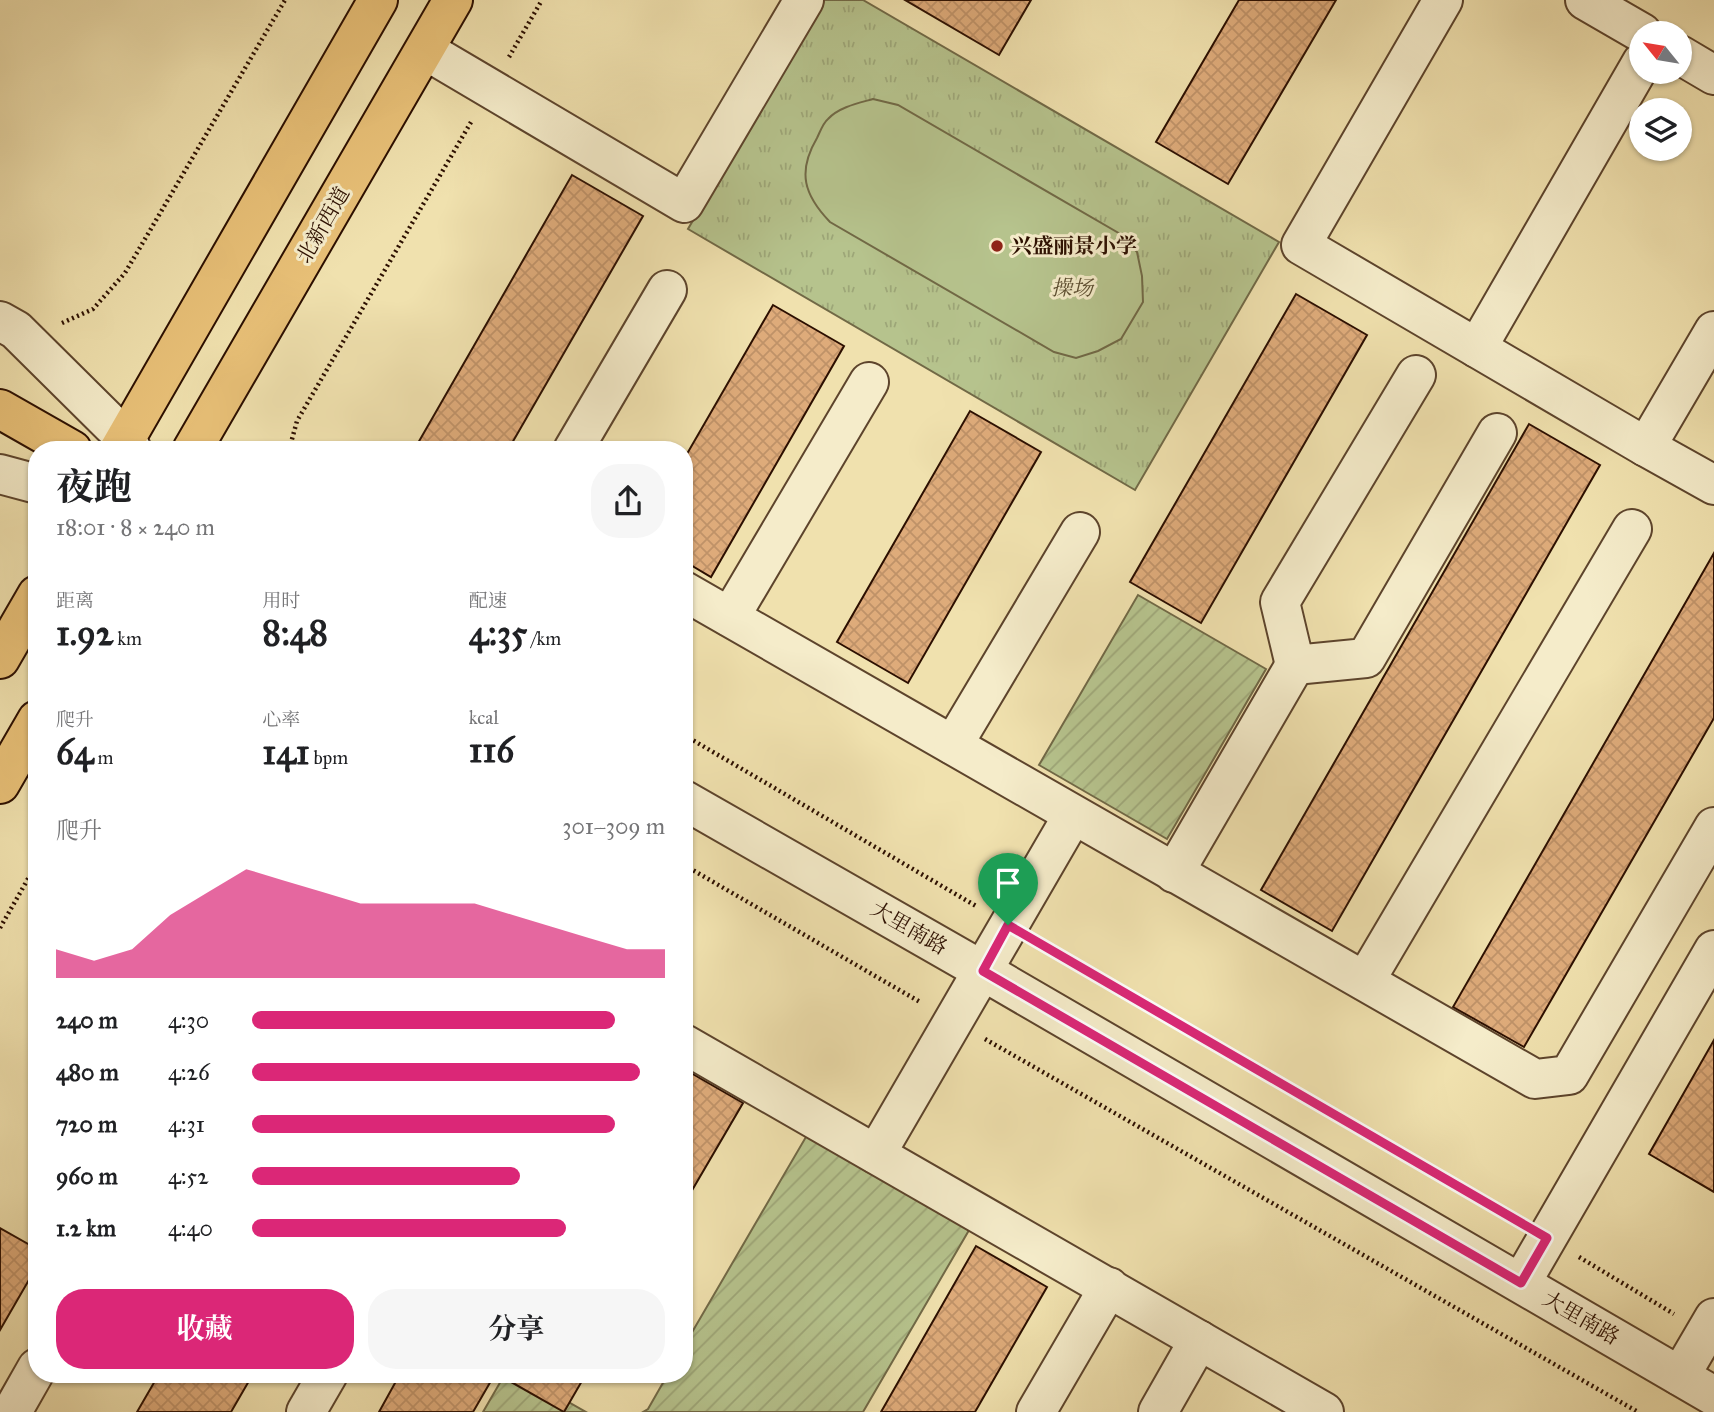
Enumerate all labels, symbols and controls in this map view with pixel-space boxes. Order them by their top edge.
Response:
north arrow [1629,21,1692,84]
map controls [1629,21,1692,161]
button: layers [1629,98,1692,161]
street label: 北新西道 [291,182,355,268]
place label: 兴盛丽景小学 [1011,233,1137,259]
marker: 兴盛丽景小学 [989,238,1005,254]
park label: 操场 [1051,275,1095,301]
text: 夜跑 [56,464,132,510]
button: share [591,464,665,538]
text: 18:01 · 8 × 240 m [56,513,215,541]
text: 距离 [56,589,94,612]
text: 用时 [262,589,300,612]
text: 配速 [469,589,507,612]
text: 1.92 [56,612,113,655]
text: 8:48 [262,612,328,655]
text: 4:35 [469,612,527,655]
text: km [113,627,142,650]
text: /km [527,627,561,650]
text: kcal [469,706,499,729]
text: 爬升 [56,708,94,731]
text: 心率 [262,708,300,731]
text: 116 [469,729,514,772]
text: 64 [56,731,93,774]
text: 141 [262,731,309,774]
text: m [93,746,114,769]
text: bpm [309,746,348,769]
text: 301–309 m [562,812,665,840]
text: 爬升 [56,816,102,844]
pin [978,853,1038,925]
icon: arrive [989,864,1027,902]
street label: 大里南路 [866,896,952,960]
text: 240 m [56,1006,118,1034]
text: 4:30 [168,1006,209,1034]
text: 480 m [56,1058,119,1086]
text: 4:26 [168,1058,210,1086]
text: 720 m [56,1110,117,1138]
text: 4:31 [168,1110,205,1138]
text: 960 m [56,1162,118,1190]
text: 4:52 [168,1162,209,1190]
text: 1.2 km [56,1214,116,1242]
text: 4:40 [168,1214,213,1242]
street label: 大里南路 [1538,1286,1624,1350]
button: 收藏 [56,1289,354,1369]
button: 分享 [368,1289,665,1369]

